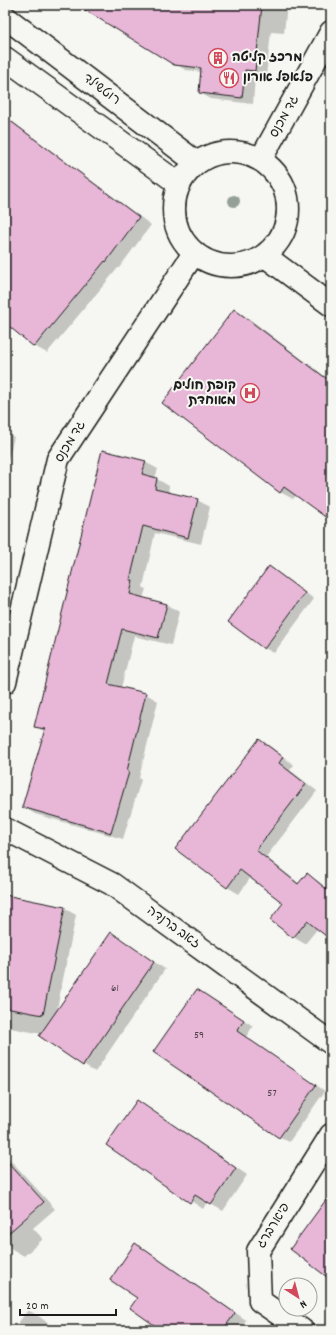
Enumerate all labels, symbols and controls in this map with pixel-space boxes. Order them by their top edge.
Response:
building icon: מרכז קליטה [207,47,229,69]
place label: מרכז קליטה [232,49,302,68]
restaurant icon: פלאפל אורון [218,67,240,89]
place label: פלאפל אורון [243,69,313,88]
street label: רוטשילד [78,70,124,110]
street label: גד מכנס [266,92,304,142]
place label: קופת חולים מאוחדת [173,377,236,411]
hospital icon: קופת חולים מאוחדת [239,382,261,404]
street label: גד מכנס [51,417,91,467]
street label: זאב ברנדה [142,902,204,954]
house number: 61 [111,981,119,997]
house number: 59 [194,1028,204,1044]
house number: 57 [267,1086,277,1102]
street label: פיארברג [253,1200,295,1252]
north arrow [278,1277,318,1317]
scale bar [20,1291,116,1317]
text: N [295,1295,310,1312]
text: 20 m [26,1298,49,1315]

